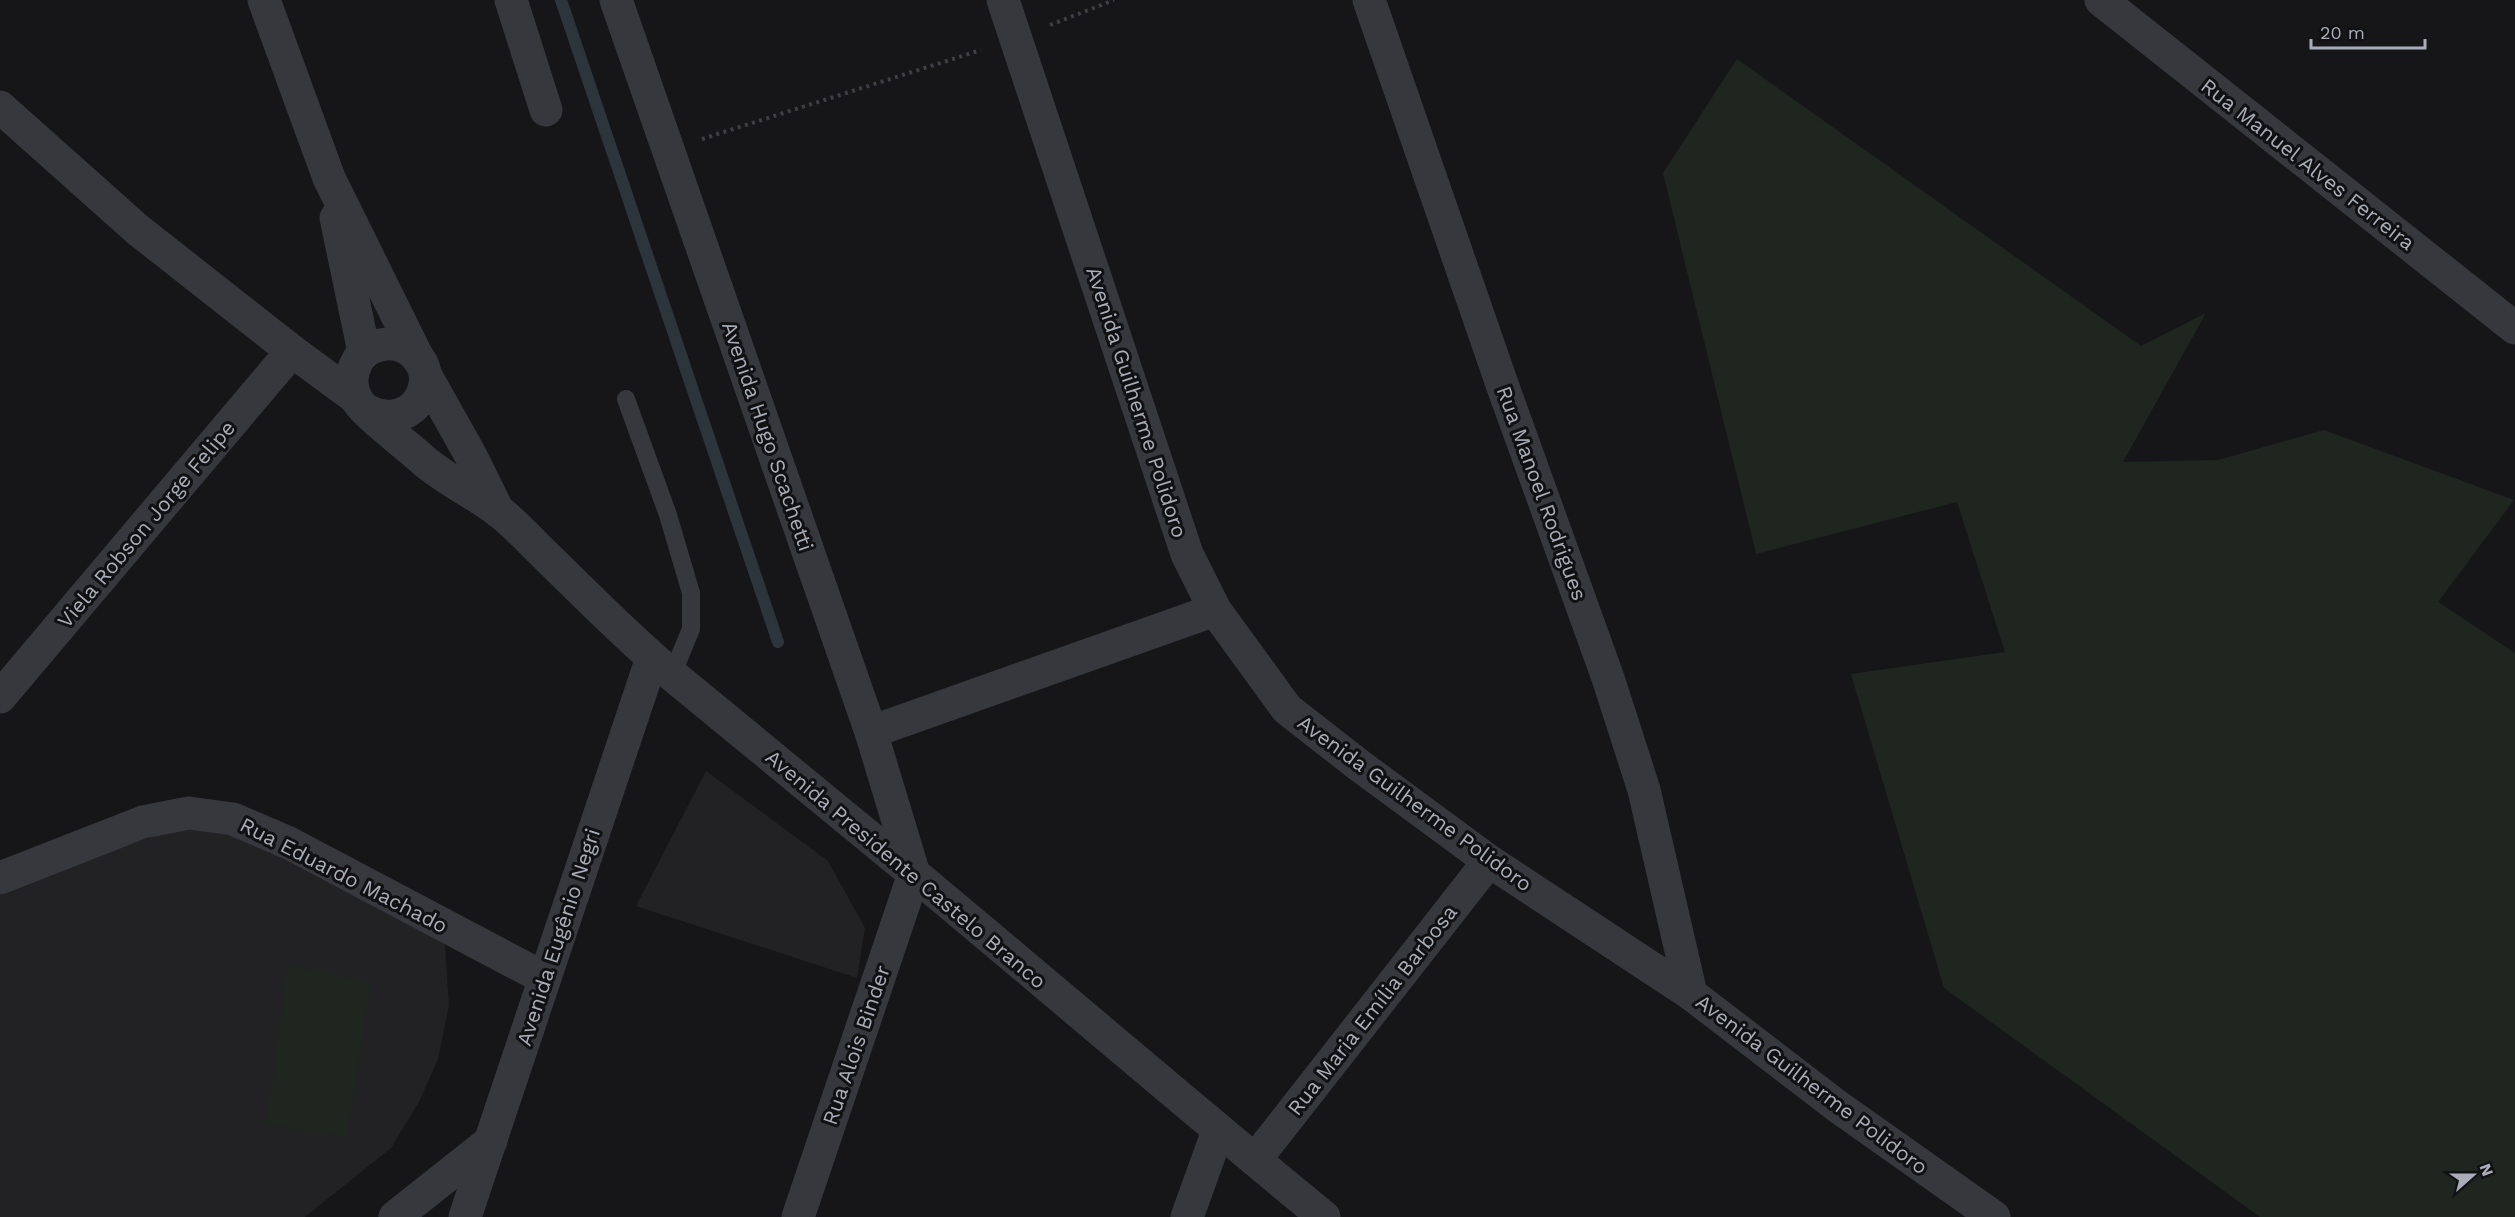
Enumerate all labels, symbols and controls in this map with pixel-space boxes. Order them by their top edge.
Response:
scale bar [2311,12,2425,50]
text: 20 m [2320,22,2365,43]
street label: Rua Manuel Alves Ferreira [2196,73,2420,255]
street label: Avenida Guilherme Polidoro [1081,263,1193,541]
street label: Avenida Hugo Scachetti [717,318,819,554]
street label: Rua Manoel Rodrigues [1492,382,1592,604]
street label: Viela Robson Jorge Felipe [52,415,240,633]
street label: Avenida Guilherme Polidoro [1293,710,1537,896]
street label: Avenida Presidente Castelo Branco [761,744,1051,994]
street label: Rua Eduardo Machado [236,812,452,938]
street label: Avenida Eugênio Negri [511,825,605,1049]
street label: Rua Maria Emília Barbosa [1282,900,1462,1120]
street label: Rua Alois Binder [817,961,895,1128]
street label: Avenida Guilherme Polidoro [1691,989,1933,1179]
north arrow [2443,1145,2503,1205]
text: N [2476,1161,2498,1179]

